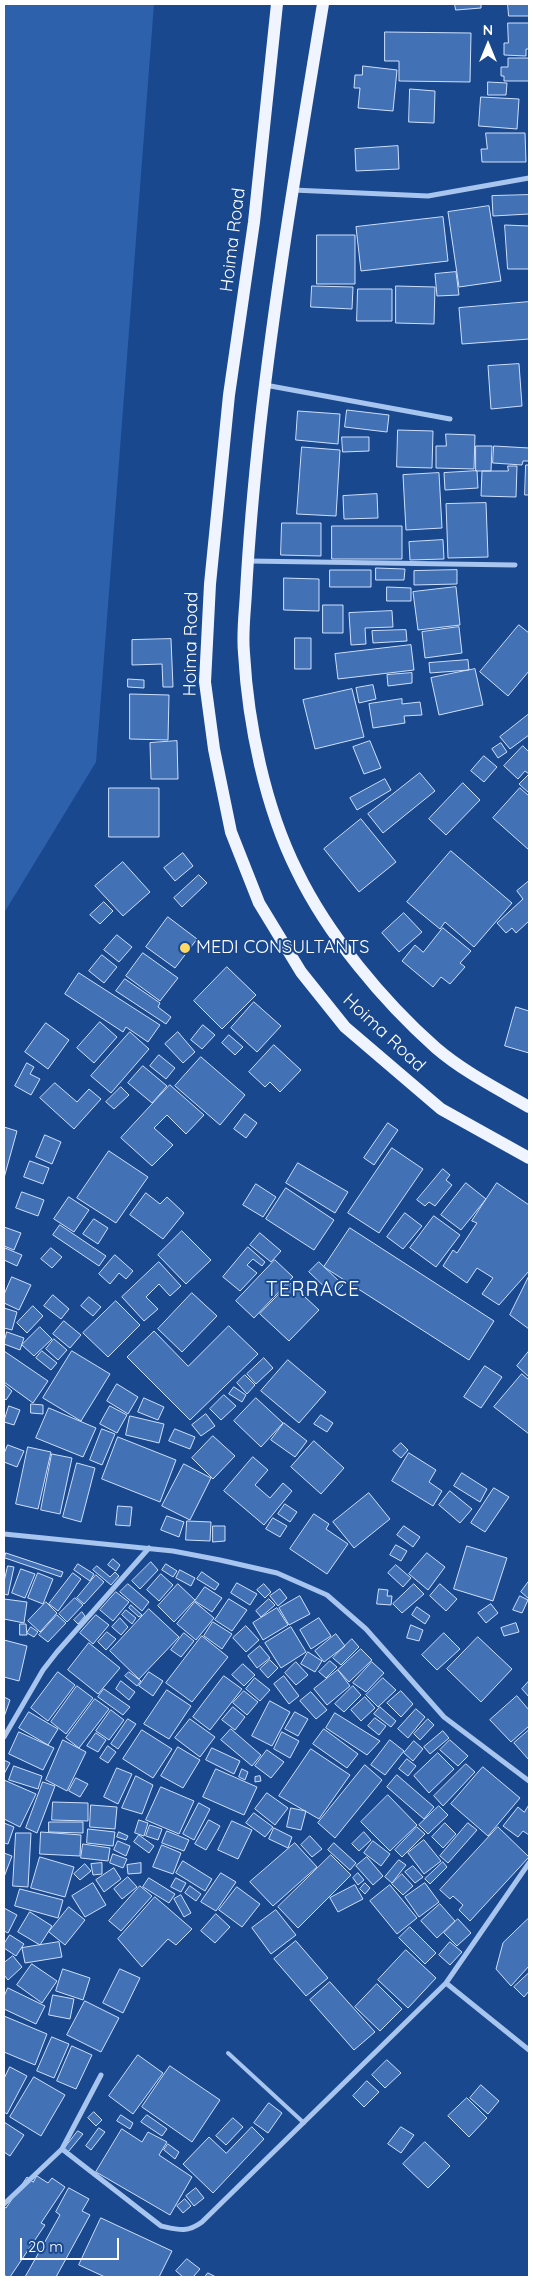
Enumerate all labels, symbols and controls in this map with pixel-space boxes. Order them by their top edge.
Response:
north arrow [463,20,513,70]
text: N [483,21,493,39]
street label: Hoima Road [216,187,250,293]
street label: Hoima Road [179,592,203,696]
place label: MEDI CONSULTANTS [196,937,369,959]
marker: MEDI CONSULTANTS [178,941,192,955]
street label: Hoima Road [338,989,430,1077]
district label: TERRACE [265,1278,361,1302]
scale bar [22,2228,121,2260]
text: 20 m [28,2237,63,2256]

